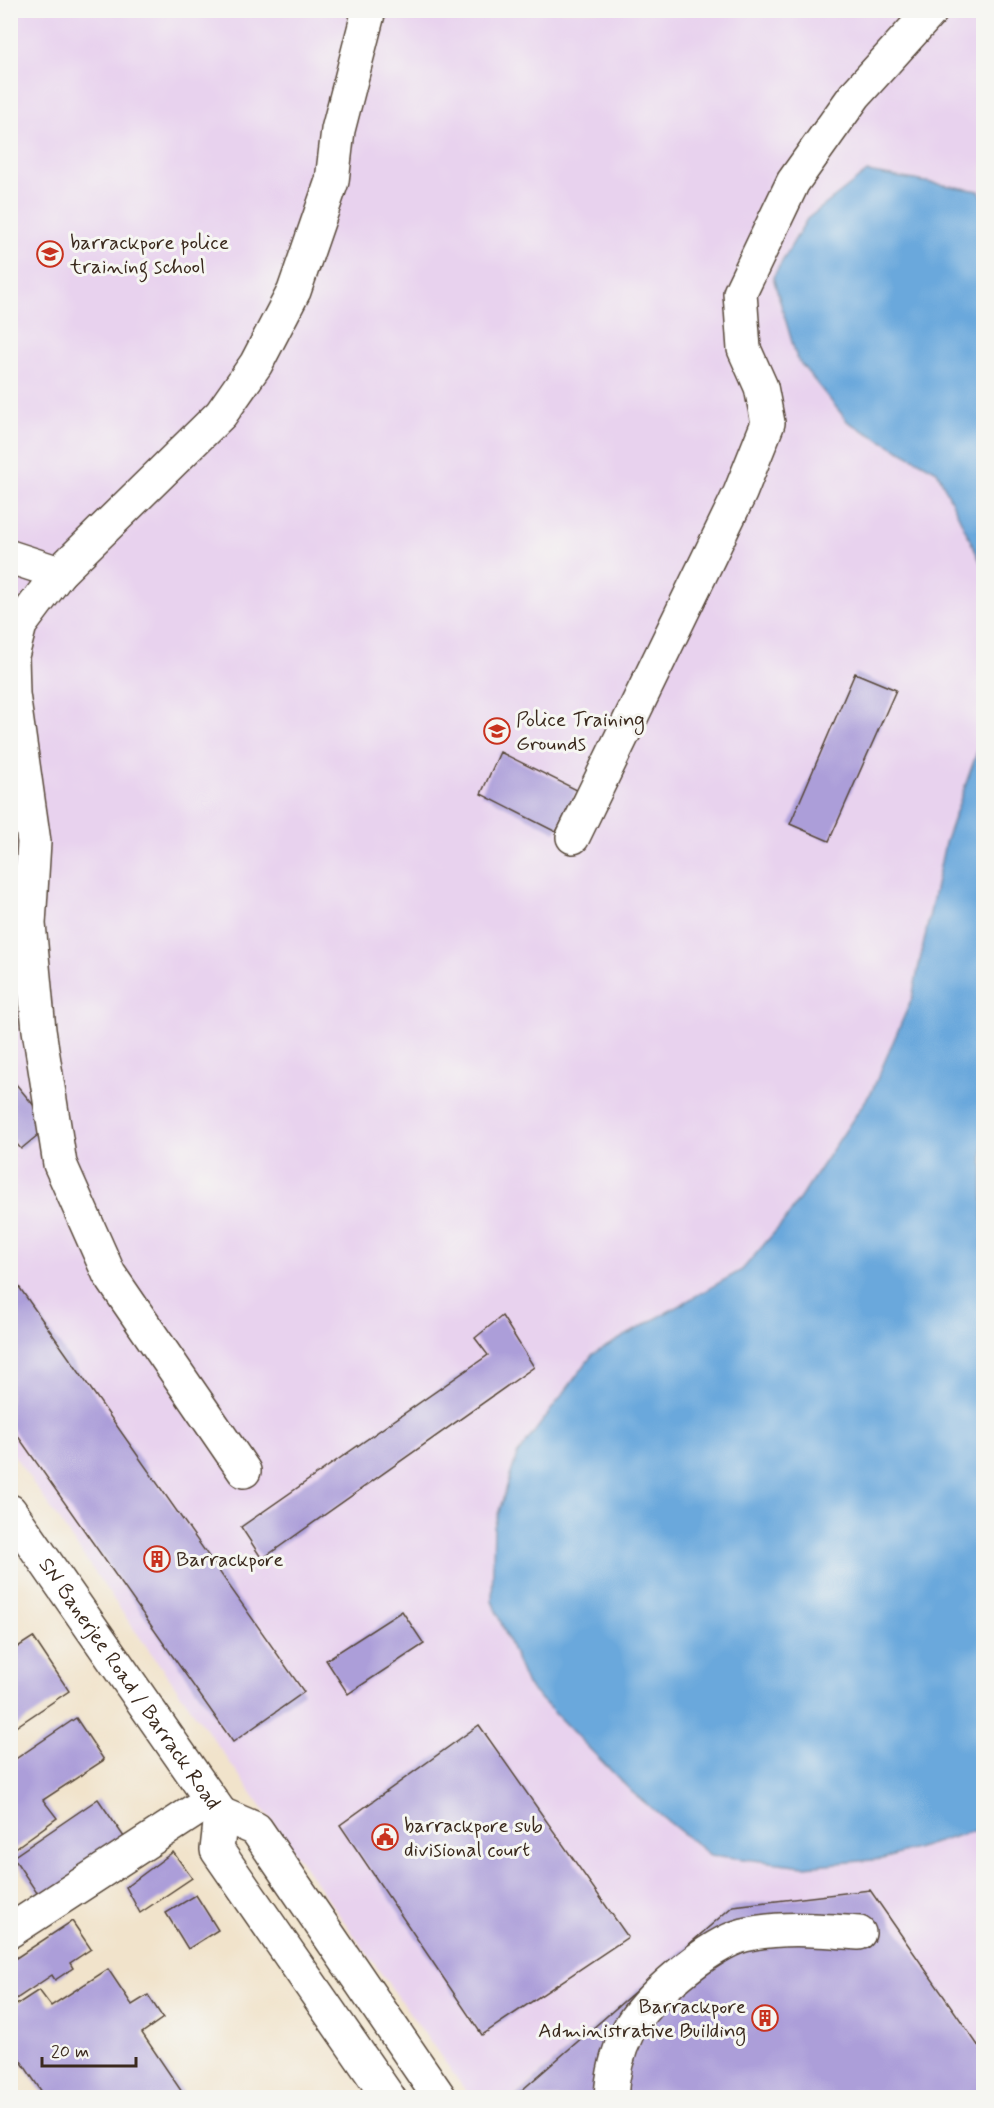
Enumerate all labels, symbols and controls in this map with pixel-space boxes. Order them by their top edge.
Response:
place label: barrackpore police training school [69,229,229,283]
school or university icon: barrackpore police training school [35,239,65,269]
place label: Police Training Grounds [516,706,645,758]
school or university icon: Police Training Grounds [482,716,512,746]
building icon: Barrackpore [142,1544,172,1574]
place label: Barrackpore [176,1546,284,1574]
street label: SN Banerjee Road / Barrack Road [32,1552,227,1816]
place label: barrackpore sub divisional court [404,1812,543,1864]
public building icon: barrackpore sub divisional court [370,1822,400,1852]
place label: Barrackpore Administrative Building [538,1993,746,2046]
building icon: Barrackpore Administrative Building [750,2003,780,2033]
scale bar [42,2030,136,2068]
text: 20 m [51,2040,89,2064]

